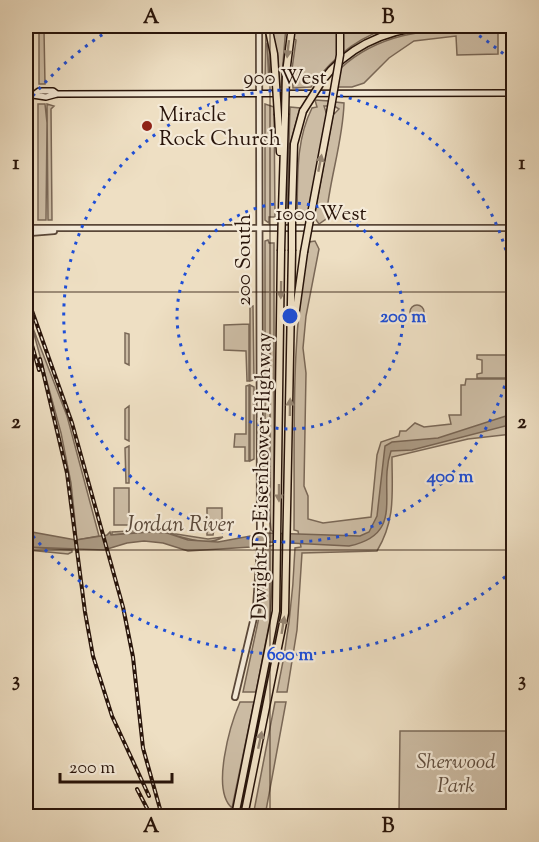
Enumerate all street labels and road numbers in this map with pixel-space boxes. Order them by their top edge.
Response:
street label: 900 West [243,64,327,94]
street label: 1000 West [275,200,367,230]
street label: 200 South [230,214,260,306]
street label: Dwight D. Eisenhower Highway [245,331,281,620]

